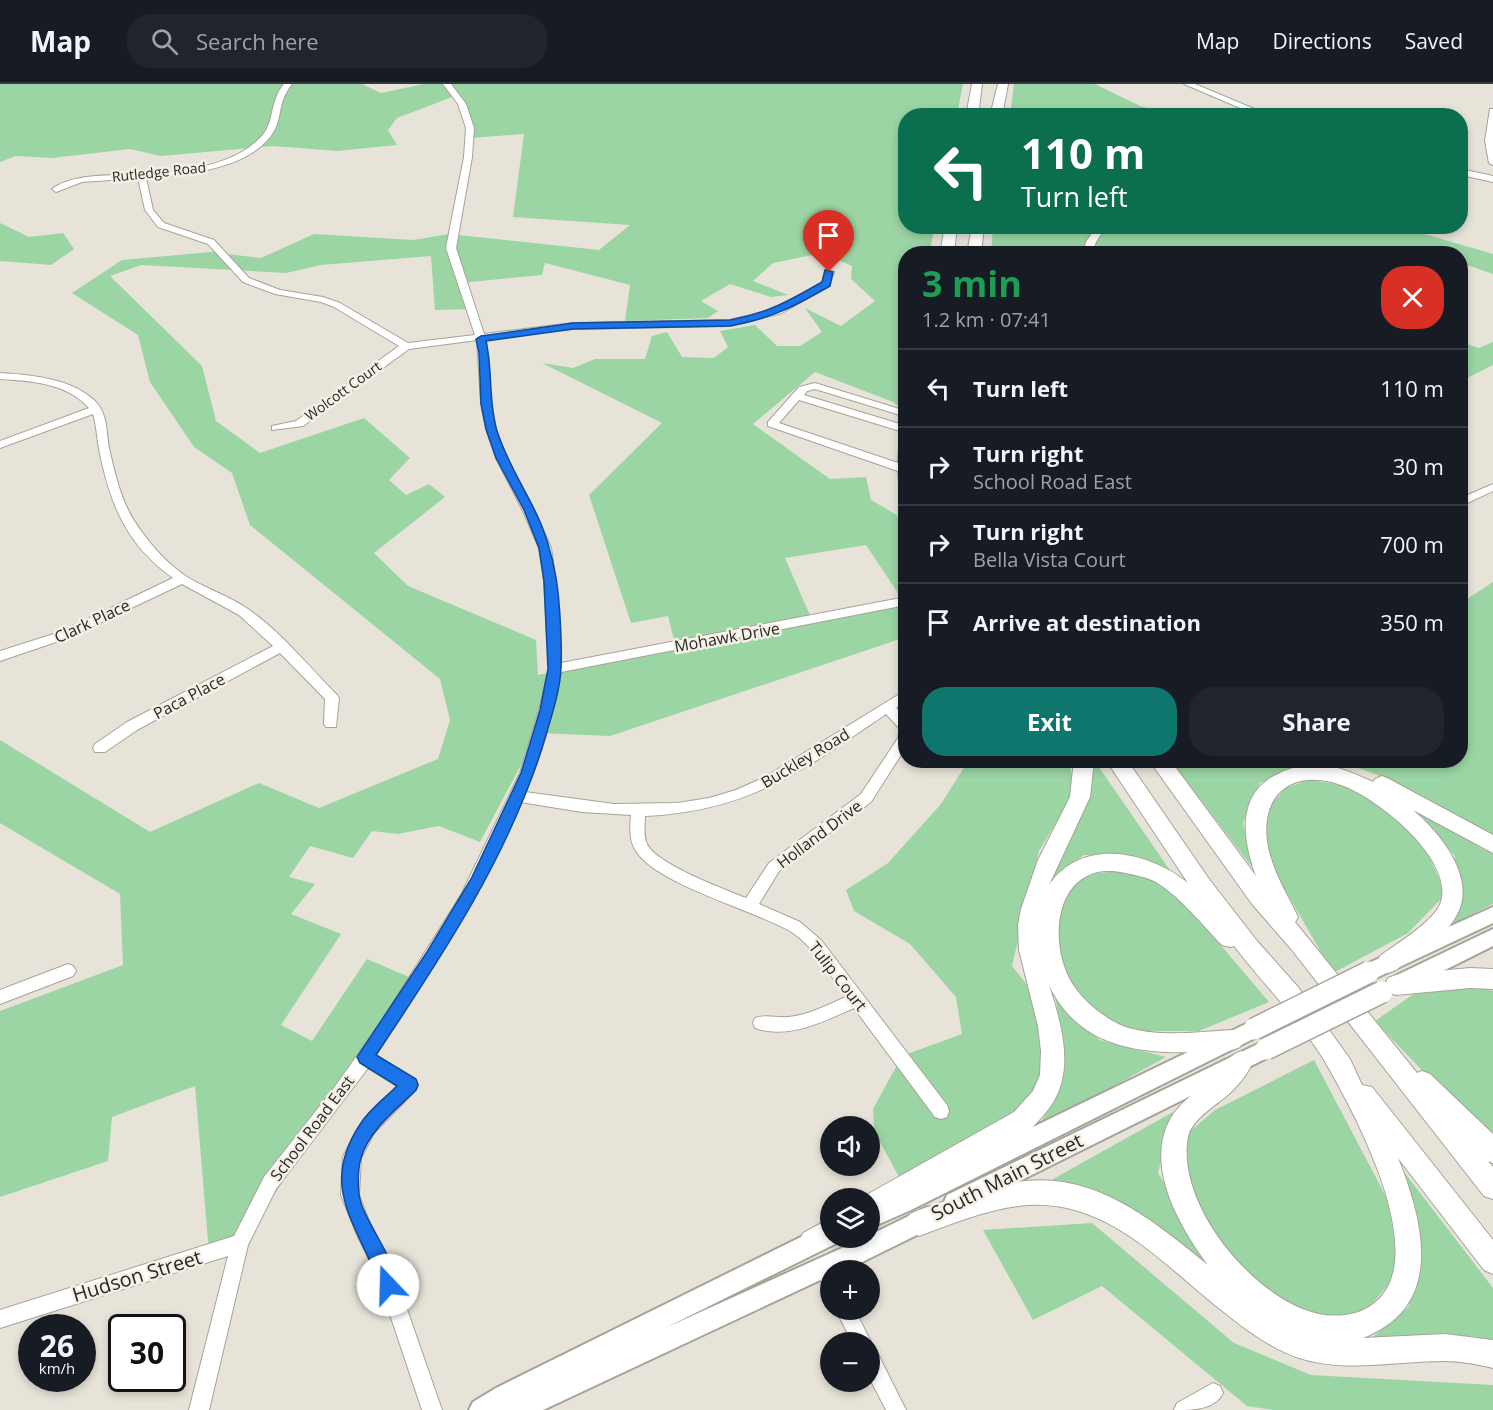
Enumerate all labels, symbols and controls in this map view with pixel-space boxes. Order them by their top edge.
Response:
search box [127,14,547,68]
text: Map [30,22,91,60]
icon: search [148,25,181,58]
text: Search here [196,26,319,56]
text: Map [1196,27,1239,55]
text: Directions [1272,27,1372,55]
text: Saved [1405,27,1463,55]
text: 110 m [1021,124,1145,181]
icon: left [922,132,1000,210]
street label: Rutledge Road [111,157,207,186]
text: Turn left [1021,178,1128,215]
pin [803,210,854,272]
icon: arrive [812,219,845,252]
text: 3 min [922,259,1022,308]
button: close [1381,266,1444,329]
text: 1.2 km · 07:41 [922,306,1051,333]
street label: Wolcott Court [301,356,385,425]
icon: left [922,372,955,405]
text: Turn left [973,373,1068,403]
text: 110 m [1380,373,1444,403]
text: Turn right [973,438,1084,468]
icon: right [922,450,955,483]
text: 30 m [1393,451,1444,481]
text: School Road East [973,468,1132,495]
text: Turn right [973,516,1084,546]
icon: right [922,528,955,561]
text: 700 m [1380,529,1444,559]
text: Bella Vista Court [973,546,1126,573]
street label: Clark Place [51,594,134,648]
icon: arrive [922,606,955,639]
text: Arrive at destination [973,607,1201,637]
text: 350 m [1380,607,1444,637]
street label: Mohawk Drive [672,617,782,657]
street label: Paca Place [149,668,229,724]
button: Exit [922,687,1177,756]
button: Share [1189,687,1444,756]
street label: Buckley Road [757,723,853,793]
street label: Holland Drive [772,795,866,873]
street label: Tulip Court [804,937,872,1015]
street label: School Road East [265,1070,359,1185]
map controls [820,1116,880,1392]
button: sound [820,1116,880,1176]
street label: South Main Street [926,1127,1087,1227]
button: layers [820,1188,880,1248]
street label: Hudson Street [69,1243,205,1308]
position arrow [356,1253,420,1317]
button: + [820,1260,880,1320]
speed limit sign: 30 [108,1314,186,1392]
text: 26 [40,1325,74,1366]
button: − [820,1332,880,1392]
text: km/h [39,1358,75,1378]

